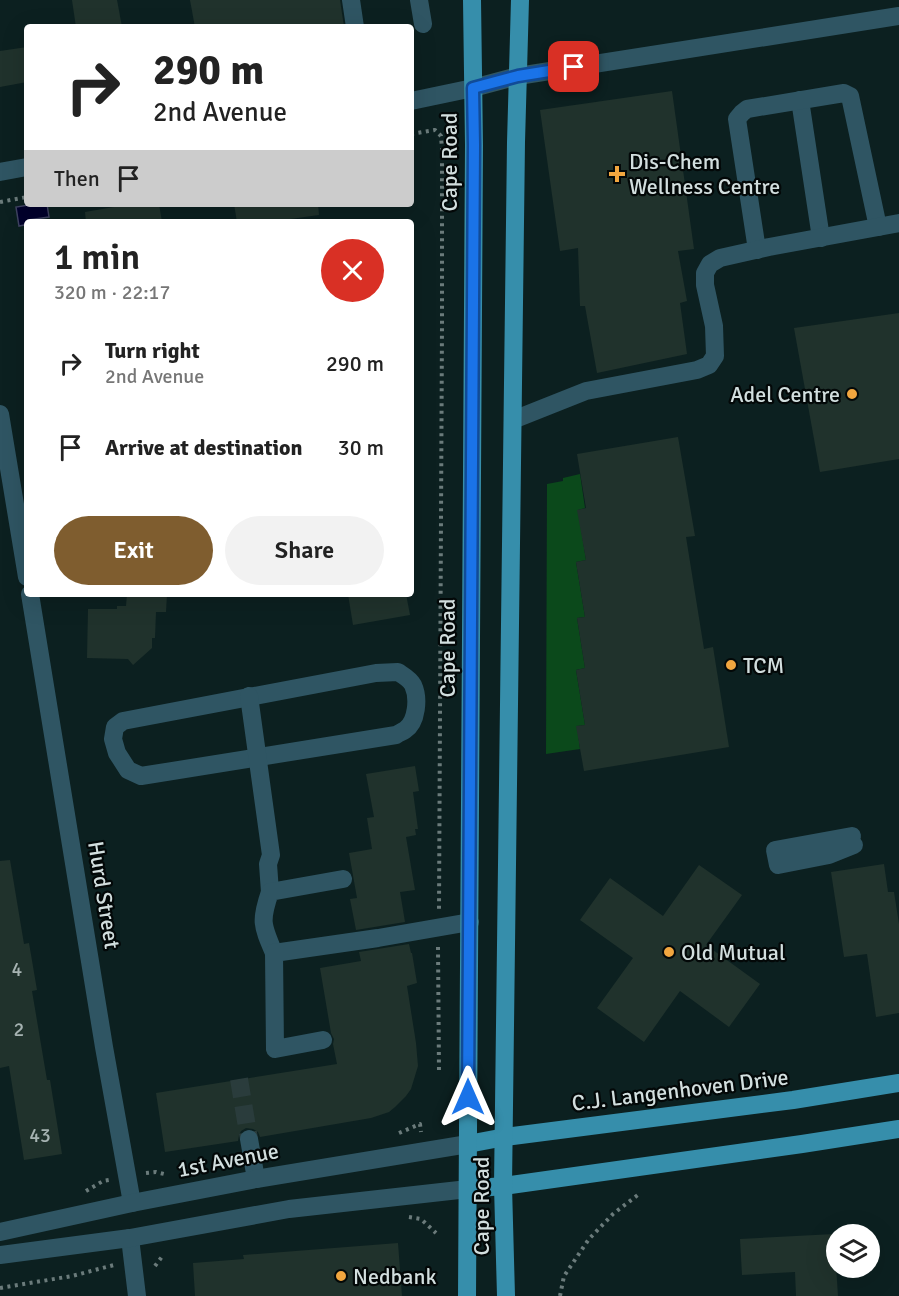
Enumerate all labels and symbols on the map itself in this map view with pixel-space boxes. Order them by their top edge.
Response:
pin [548,41,599,92]
street label: Cape Road [436,113,463,211]
place label: Dis-Chem Wellness Centre [629,148,780,200]
marker: Dis-Chem Wellness Centre [610,167,624,181]
place label: Adel Centre [730,381,840,408]
marker: Adel Centre [845,387,859,401]
street label: Cape Road [434,599,461,697]
place label: TCM [743,652,784,679]
marker: TCM [724,658,738,672]
street label: Hurd Street [82,839,126,951]
place label: Old Mutual [681,939,785,966]
marker: Old Mutual [662,945,676,959]
house number: 4 [12,957,23,982]
house number: 2 [14,1017,24,1042]
street label: C.J. Langenhoven Drive [570,1063,790,1117]
position arrow [436,1065,500,1129]
house number: 43 [29,1123,51,1148]
street label: 1st Avenue [175,1137,281,1183]
street label: Cape Road [468,1157,495,1255]
place label: Nedbank [353,1263,436,1290]
marker: Nedbank [334,1269,348,1283]

